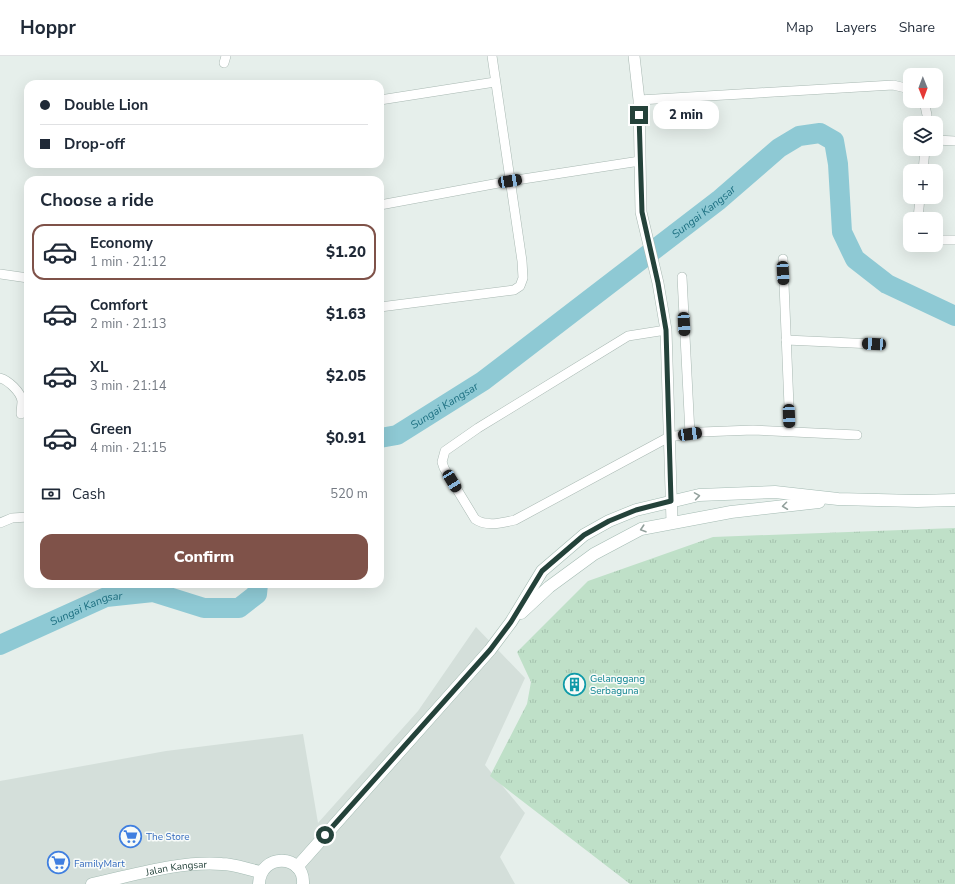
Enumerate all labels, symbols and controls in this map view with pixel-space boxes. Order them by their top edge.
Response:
text: Hoppr [20,15,76,41]
text: Map [786,18,813,37]
text: Layers [835,18,877,37]
text: Share [899,18,935,37]
north arrow [903,68,943,108]
map controls [903,68,943,252]
text: Double Lion [64,95,148,115]
callout: 2 min [653,101,719,129]
route end [630,106,648,124]
text: 2 min [669,106,703,124]
button: layers [903,116,943,156]
text: Drop-off [64,134,125,154]
button: + [903,164,943,204]
car [497,173,523,189]
water label: Sungai Kangsar [669,181,740,242]
text: Choose a ride [40,188,154,212]
button: − [903,212,943,252]
text: Economy [90,233,153,253]
icon: car [42,234,78,270]
text: $1.20 [326,242,366,262]
text: 1 min · 21:12 [90,253,166,271]
car [776,261,790,285]
text: Comfort [90,295,147,315]
icon: car [42,296,78,332]
text: $1.63 [326,304,366,324]
car [677,312,691,336]
text: 2 min · 21:13 [90,315,166,333]
car [862,337,886,351]
text: XL [90,357,109,377]
icon: car [42,358,78,394]
text: $2.05 [326,366,366,386]
text: 3 min · 21:14 [90,377,166,395]
water label: Sungai Kangsar [408,378,482,433]
car [783,404,795,428]
text: Green [90,419,132,439]
icon: car [42,420,78,456]
car [677,426,703,442]
text: $0.91 [326,428,366,448]
text: 4 min · 21:15 [90,439,166,457]
car [441,468,463,494]
icon: cash [40,483,62,505]
text: Cash [72,484,106,504]
text: 520 m [330,485,368,503]
one-way arrow [694,492,700,501]
one-way arrow [782,501,788,510]
one-way arrow [640,524,647,533]
button: Confirm [40,534,368,580]
water label: Sungai Kangsar [47,588,124,629]
building icon: Gelanggang Serbaguna [561,671,587,697]
place label: Gelanggang Serbaguna [590,672,645,698]
supermarket icon: The Store [117,823,143,849]
route start [316,826,334,844]
place label: The Store [146,830,190,844]
supermarket icon: FamilyMart [46,850,72,876]
place label: FamilyMart [74,857,125,871]
street label: Jalan Kangsar [143,858,208,880]

